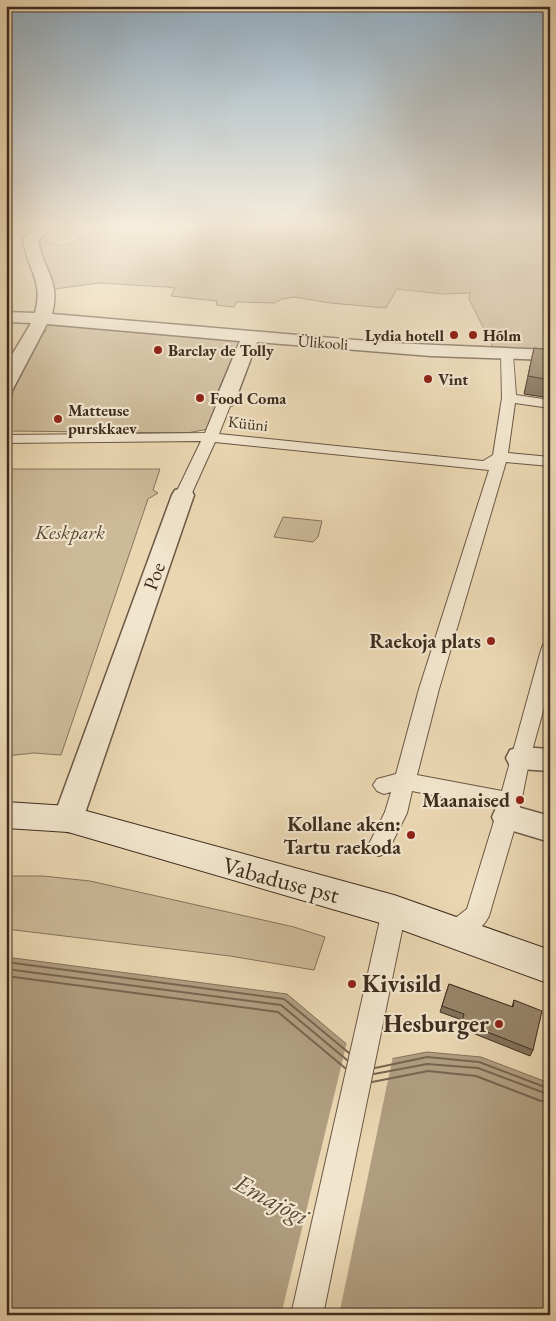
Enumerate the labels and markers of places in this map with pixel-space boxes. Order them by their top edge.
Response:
place label: Lydia hotell [365,325,444,346]
place label: Hõlm [483,325,521,346]
marker: Lydia hotell [448,329,460,341]
marker: Hõlm [467,329,479,341]
place label: Barclay de Tolly [168,340,274,361]
marker: Barclay de Tolly [152,344,164,356]
place label: Vint [438,369,468,390]
marker: Vint [422,373,434,385]
place label: Food Coma [210,388,287,409]
marker: Food Coma [194,392,206,404]
place label: Matteuse purskkaev [68,400,137,439]
marker: Matteuse purskkaev [52,413,64,425]
place label: Raekoja plats [369,628,481,654]
marker: Raekoja plats [485,635,497,647]
place label: Maanaised [422,787,510,813]
marker: Maanaised [514,794,526,806]
place label: Kollane aken: Tartu raekoda [283,811,401,860]
marker: Kollane aken: Tartu raekoda [405,829,417,841]
place label: Kivisild [362,968,442,999]
marker: Kivisild [346,978,358,990]
place label: Hesburger [383,1008,489,1040]
marker: Hesburger [493,1018,505,1030]

